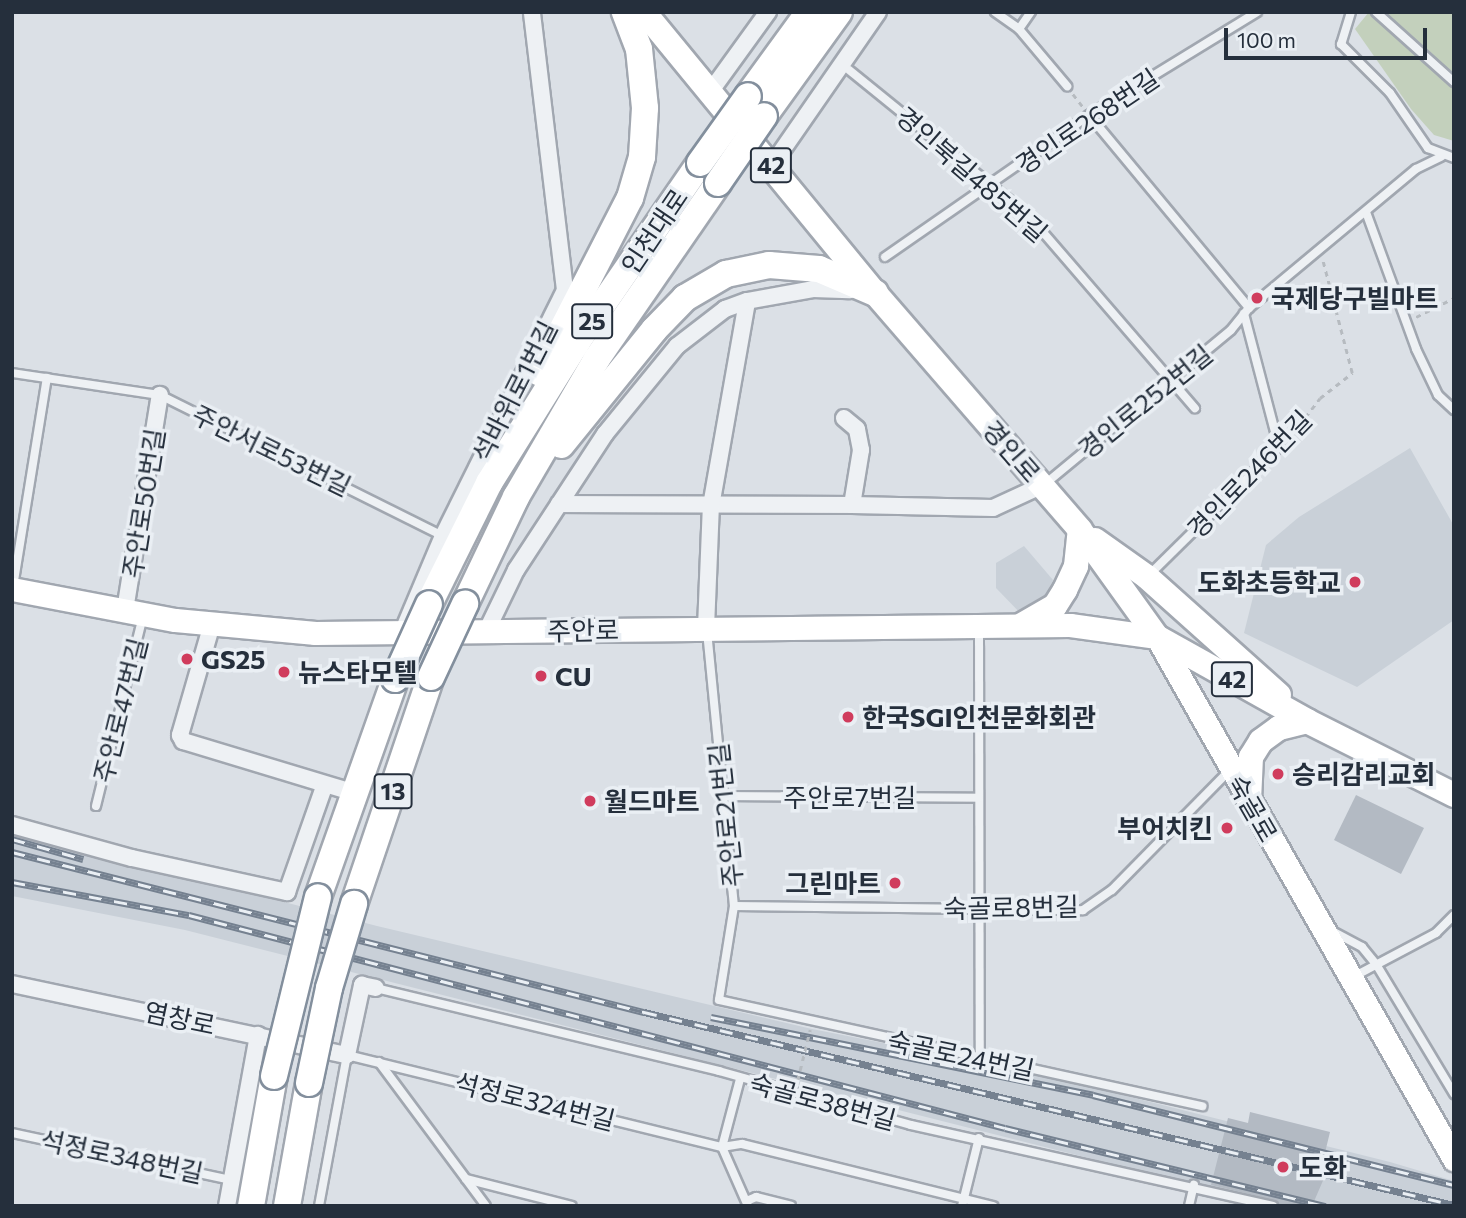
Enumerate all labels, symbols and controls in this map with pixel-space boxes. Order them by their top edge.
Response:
scale bar [1228,14,1431,58]
text: 100 m [1237,27,1296,52]
street label: 경인로268번길 [1010,62,1164,180]
street label: 경인북길485번길 [890,100,1054,248]
road number: 42 [748,145,794,186]
street label: 인천대로 [614,183,694,279]
place label: 국제당구빌마트 [1271,282,1438,314]
marker: 국제당구빌마트 [1249,290,1265,306]
road number: 25 [571,300,613,342]
street label: 석바위로1번길 [465,315,563,467]
street label: 경인로252번길 [1072,337,1218,465]
street label: 주안서로53번길 [187,398,357,502]
street label: 경인로246번길 [1180,404,1318,544]
street label: 경인로 [977,414,1047,488]
street label: 주안로50번길 [116,426,170,580]
place label: 도화초등학교 [1197,566,1341,598]
marker: 도화초등학교 [1347,574,1363,590]
street label: 주안로 [547,614,619,646]
street label: 주안로47번길 [87,634,153,786]
place label: GS25 [201,643,266,675]
marker: GS25 [179,651,195,667]
place label: 뉴스타모텔 [298,656,418,688]
road number: 42 [1209,658,1255,700]
place label: CU [555,660,592,692]
marker: 뉴스타모텔 [276,664,292,680]
marker: CU [533,668,549,684]
place label: 한국SGI인천문화회관 [862,701,1096,733]
marker: 한국SGI인천문화회관 [840,709,856,725]
street label: 주안로21번길 [702,741,748,889]
place label: 승리감리교회 [1292,758,1436,790]
marker: 승리감리교회 [1270,766,1286,782]
street label: 숙골로 [1222,769,1284,847]
road number: 13 [372,770,414,812]
street label: 주안로7번길 [783,781,917,813]
place label: 월드마트 [604,785,700,817]
marker: 월드마트 [582,793,598,809]
place label: 부어치킨 [1117,812,1213,844]
marker: 부어치킨 [1219,820,1235,836]
place label: 그린마트 [785,867,881,899]
marker: 그린마트 [887,875,903,891]
street label: 숙골로8번길 [943,890,1079,924]
street label: 염창로 [142,995,218,1041]
street label: 숙골로24번길 [885,1024,1037,1086]
street label: 석정로324번길 [452,1066,618,1136]
street label: 숙골로38번길 [746,1066,900,1136]
street label: 석정로348번길 [38,1124,206,1188]
place label: 도화 [1299,1151,1347,1183]
marker: 도화 [1273,1157,1293,1177]

